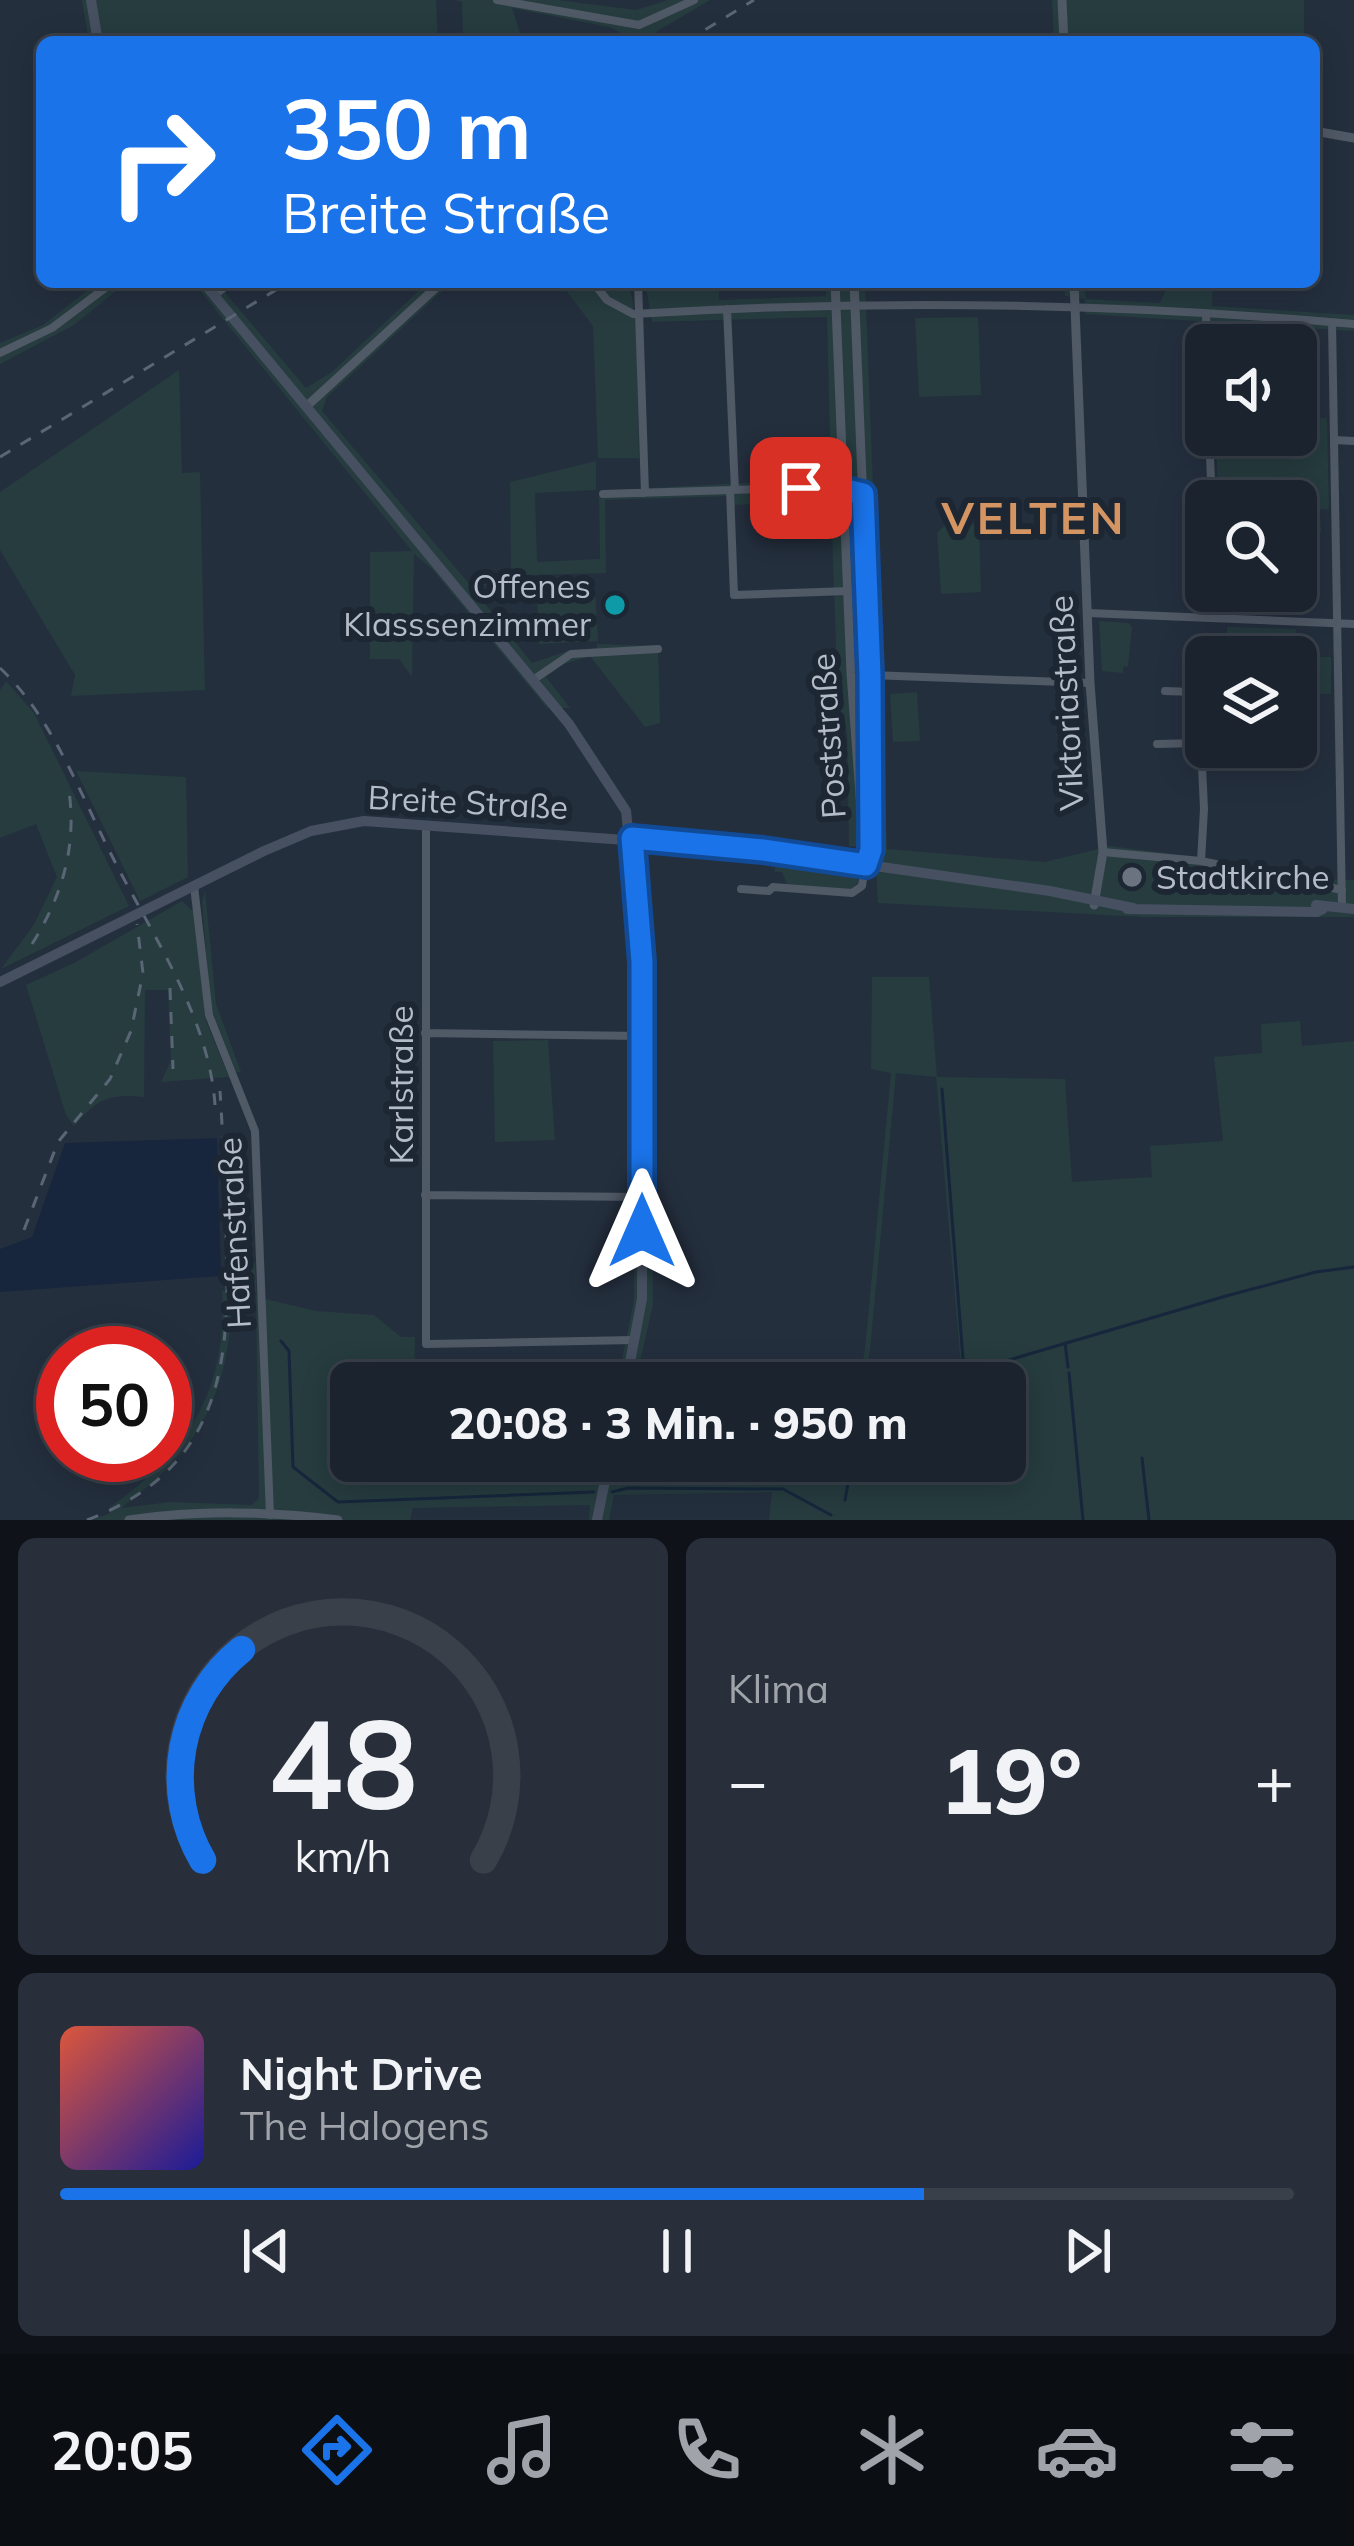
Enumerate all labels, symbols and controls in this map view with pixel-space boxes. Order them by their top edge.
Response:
text: 350 m [282,75,532,180]
icon: right [84,84,240,240]
text: Breite Straße [282,179,610,247]
map controls [1185,324,1317,768]
button: sound [1185,324,1317,456]
pin [750,437,852,539]
icon: arrive [768,455,834,521]
button: search [1185,480,1317,612]
district label: VELTEN [940,489,1127,545]
place label: Offenes Klasssenzimmer [343,565,591,644]
marker: Offenes Klasssenzimmer [602,592,628,618]
street label: Viktoriastraße [1039,594,1092,812]
button: layers [1185,636,1317,768]
street label: Poststraße [801,652,854,820]
street label: Breite Straße [367,776,569,827]
place label: Stadtkirche [1156,856,1329,897]
marker: Stadtkirche [1119,864,1145,890]
street label: Karlstraße [380,1006,421,1164]
street label: Hafenstraße [208,1136,259,1330]
position arrow [579,1168,705,1294]
speed limit sign: 50 [36,1326,192,1482]
text: 20:08 · 3 Min. · 950 m [448,1394,908,1450]
text: Klima [728,1664,829,1713]
text: 48 [268,1684,418,1840]
text: 19° [940,1724,1082,1837]
text: − [728,1739,768,1822]
text: + [1254,1739,1294,1822]
text: km/h [294,1828,392,1882]
text: Night Drive [240,2045,483,2101]
text: The Halogens [240,2101,490,2150]
icon: previous [233,2218,299,2284]
icon: pause [644,2218,710,2284]
icon: next [1055,2218,1121,2284]
icon: directions [295,2408,379,2492]
icon: music [480,2408,564,2492]
icon: phone [665,2408,749,2492]
icon: climate [850,2408,934,2492]
icon: car [1035,2408,1119,2492]
icon: filters [1220,2408,1304,2492]
text: 20:05 [51,2416,194,2484]

